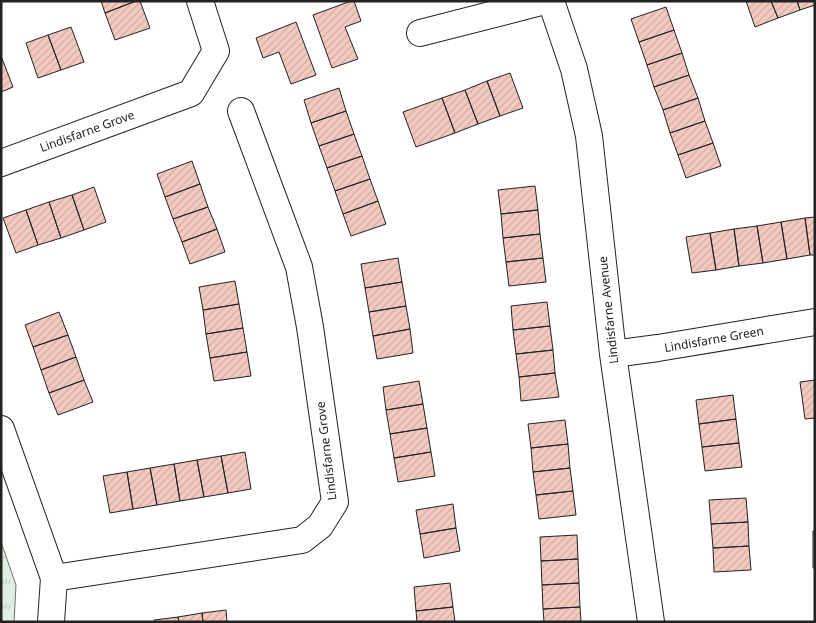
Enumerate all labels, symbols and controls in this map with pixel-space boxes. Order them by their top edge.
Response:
street label: Lindisfarne Grove [37,106,137,156]
street label: Lindisfarne Avenue [594,255,622,365]
street label: Lindisfarne Green [663,322,765,356]
street label: Lindisfarne Grove [311,400,340,501]

